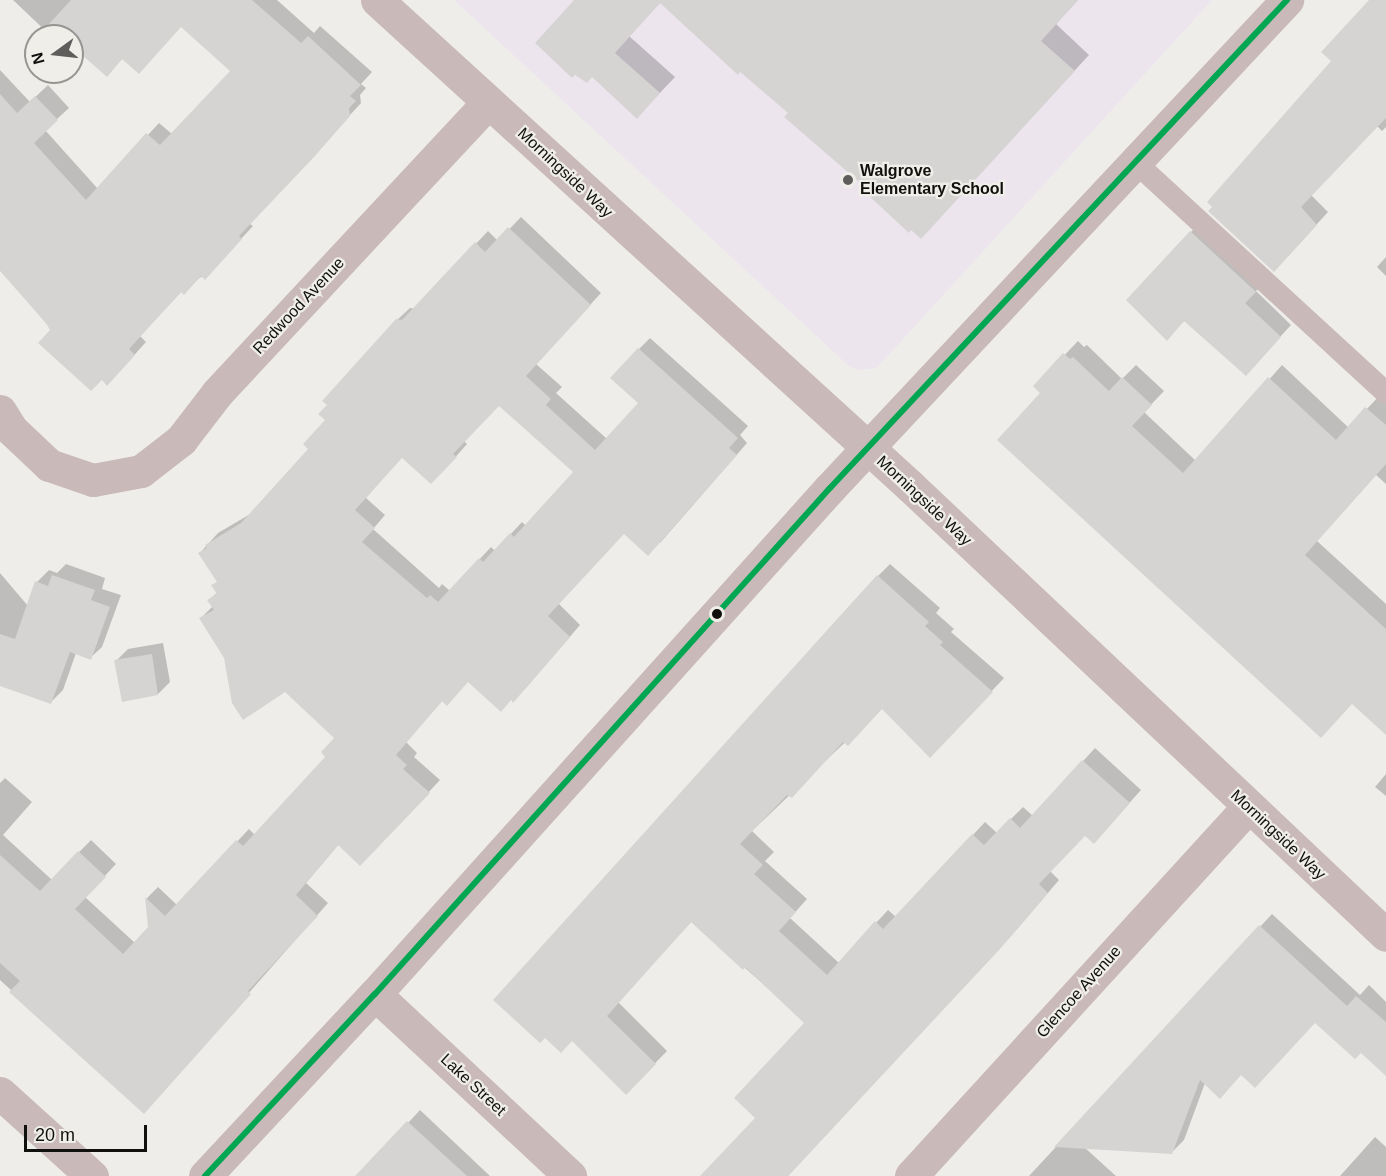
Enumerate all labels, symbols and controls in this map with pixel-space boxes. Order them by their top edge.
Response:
north arrow [24,24,84,84]
text: N [28,50,48,66]
street label: Morningside Way [513,124,617,222]
place label: Walgrove Elementary School [860,161,1004,199]
marker: Walgrove Elementary School [841,173,855,187]
street label: Redwood Avenue [249,253,349,359]
street label: Morningside Way [872,452,976,550]
unlabelled marker [711,608,723,620]
street label: Morningside Way [1226,786,1330,884]
street label: Glencoe Avenue [1032,942,1126,1042]
street label: Lake Street [437,1050,509,1120]
scale bar [27,1113,150,1151]
text: 20 m [35,1125,75,1145]

